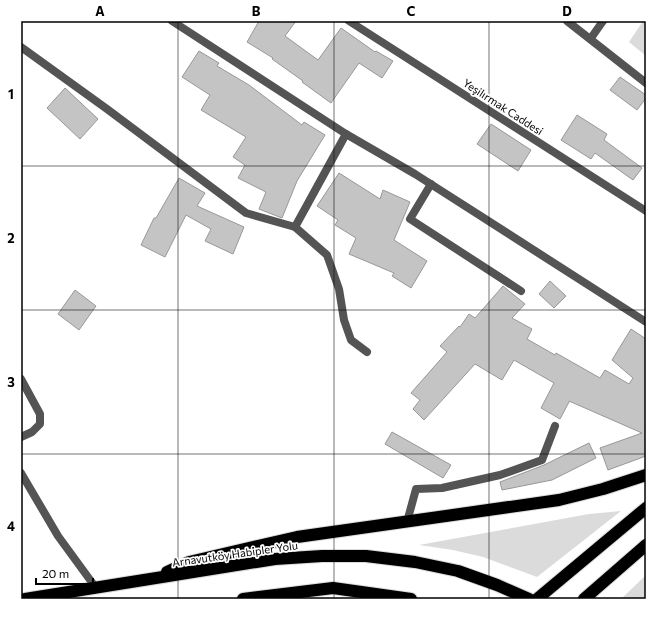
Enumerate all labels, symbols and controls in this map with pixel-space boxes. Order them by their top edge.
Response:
text: A [95,3,105,19]
text: B [252,3,261,19]
text: C [407,3,416,19]
text: D [562,3,572,19]
street label: Yeşilırmak Caddesi [461,76,546,137]
text: 1 [8,86,14,102]
text: 2 [7,230,15,246]
text: 3 [7,374,15,390]
text: 4 [7,518,15,534]
street label: Arnavutköy Habipler Yolu [171,538,299,569]
scale bar [36,560,93,586]
text: 20 m [42,566,69,580]

